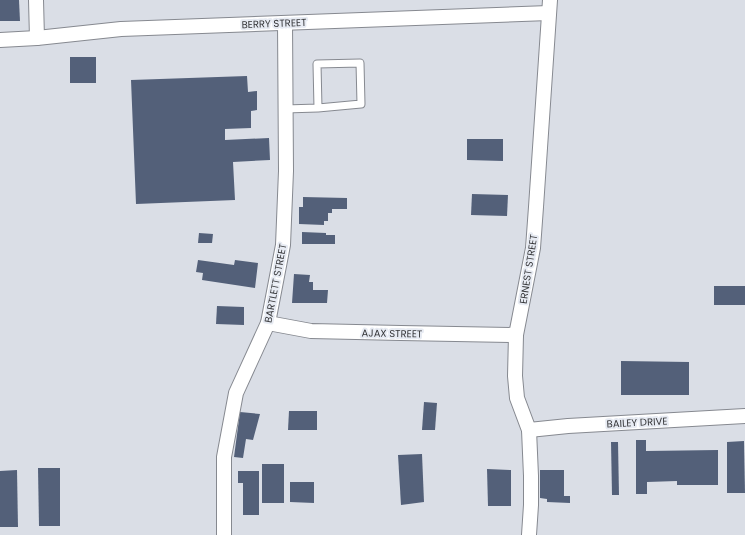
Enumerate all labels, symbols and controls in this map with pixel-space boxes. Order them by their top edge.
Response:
street label: BERRY STREET [241,15,307,32]
street label: ERNEST STREET [516,233,541,305]
street label: BARTLETT STREET [260,242,291,324]
street label: AJAX STREET [362,325,423,342]
street label: BAILEY DRIVE [606,413,668,432]

